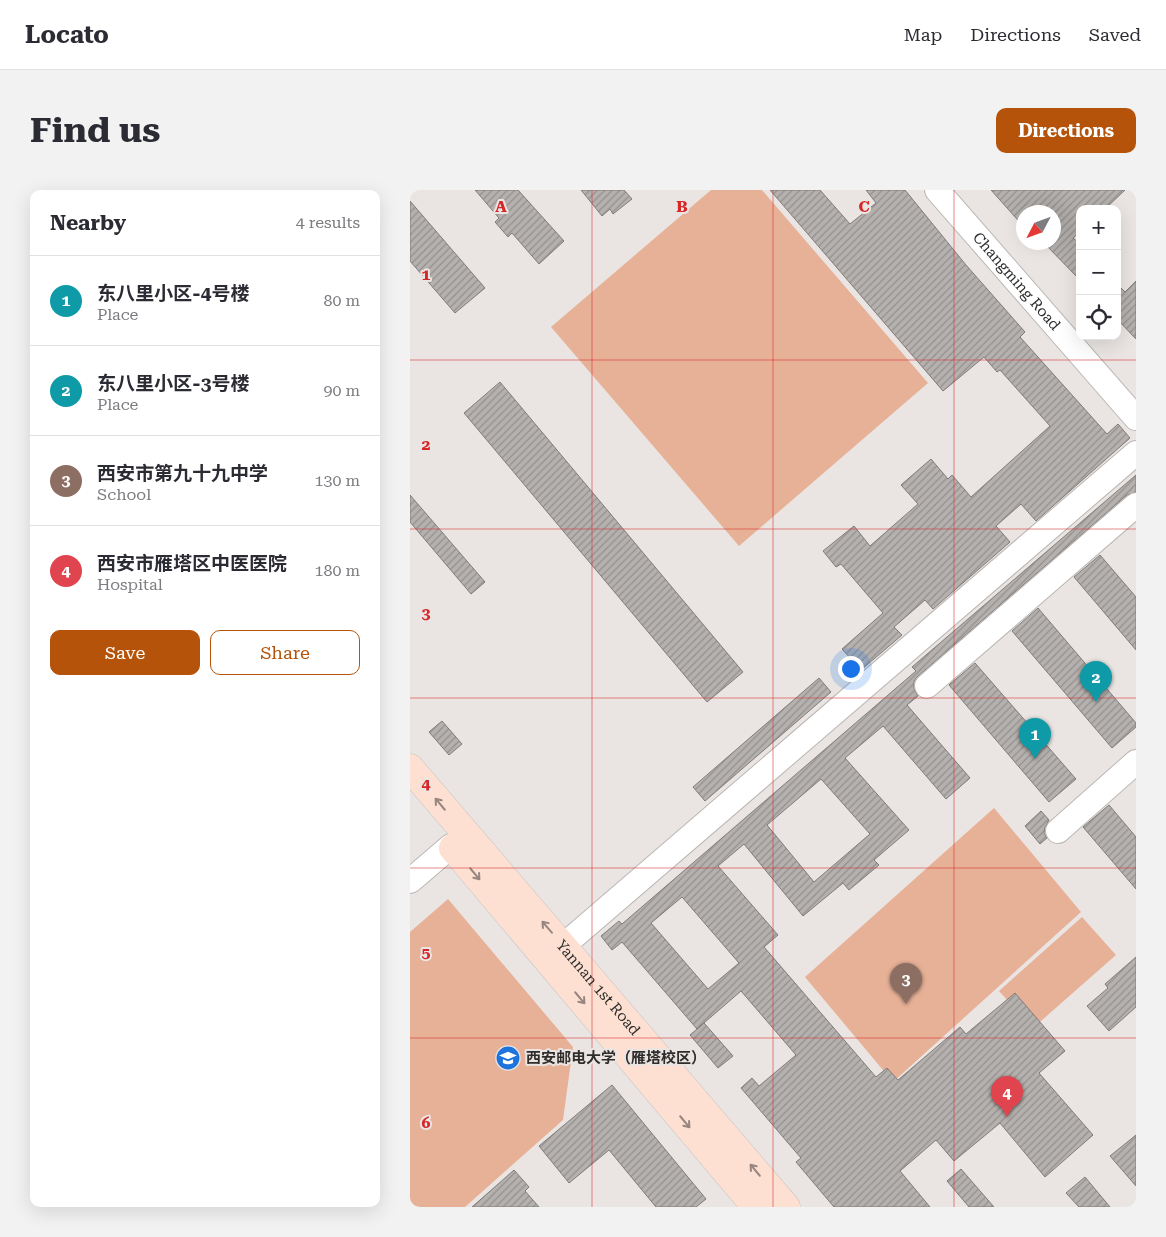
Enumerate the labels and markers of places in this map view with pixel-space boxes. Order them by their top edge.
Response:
pin: 2 [1080,661,1112,702]
pin: 1 [1019,718,1051,759]
pin: 3 [890,963,922,1004]
school or university icon: 西安邮电大学（雁塔校区） [495,1045,521,1071]
place label: 西安邮电大学（雁塔校区） [526,1049,706,1067]
pin: 4 [991,1076,1023,1117]

